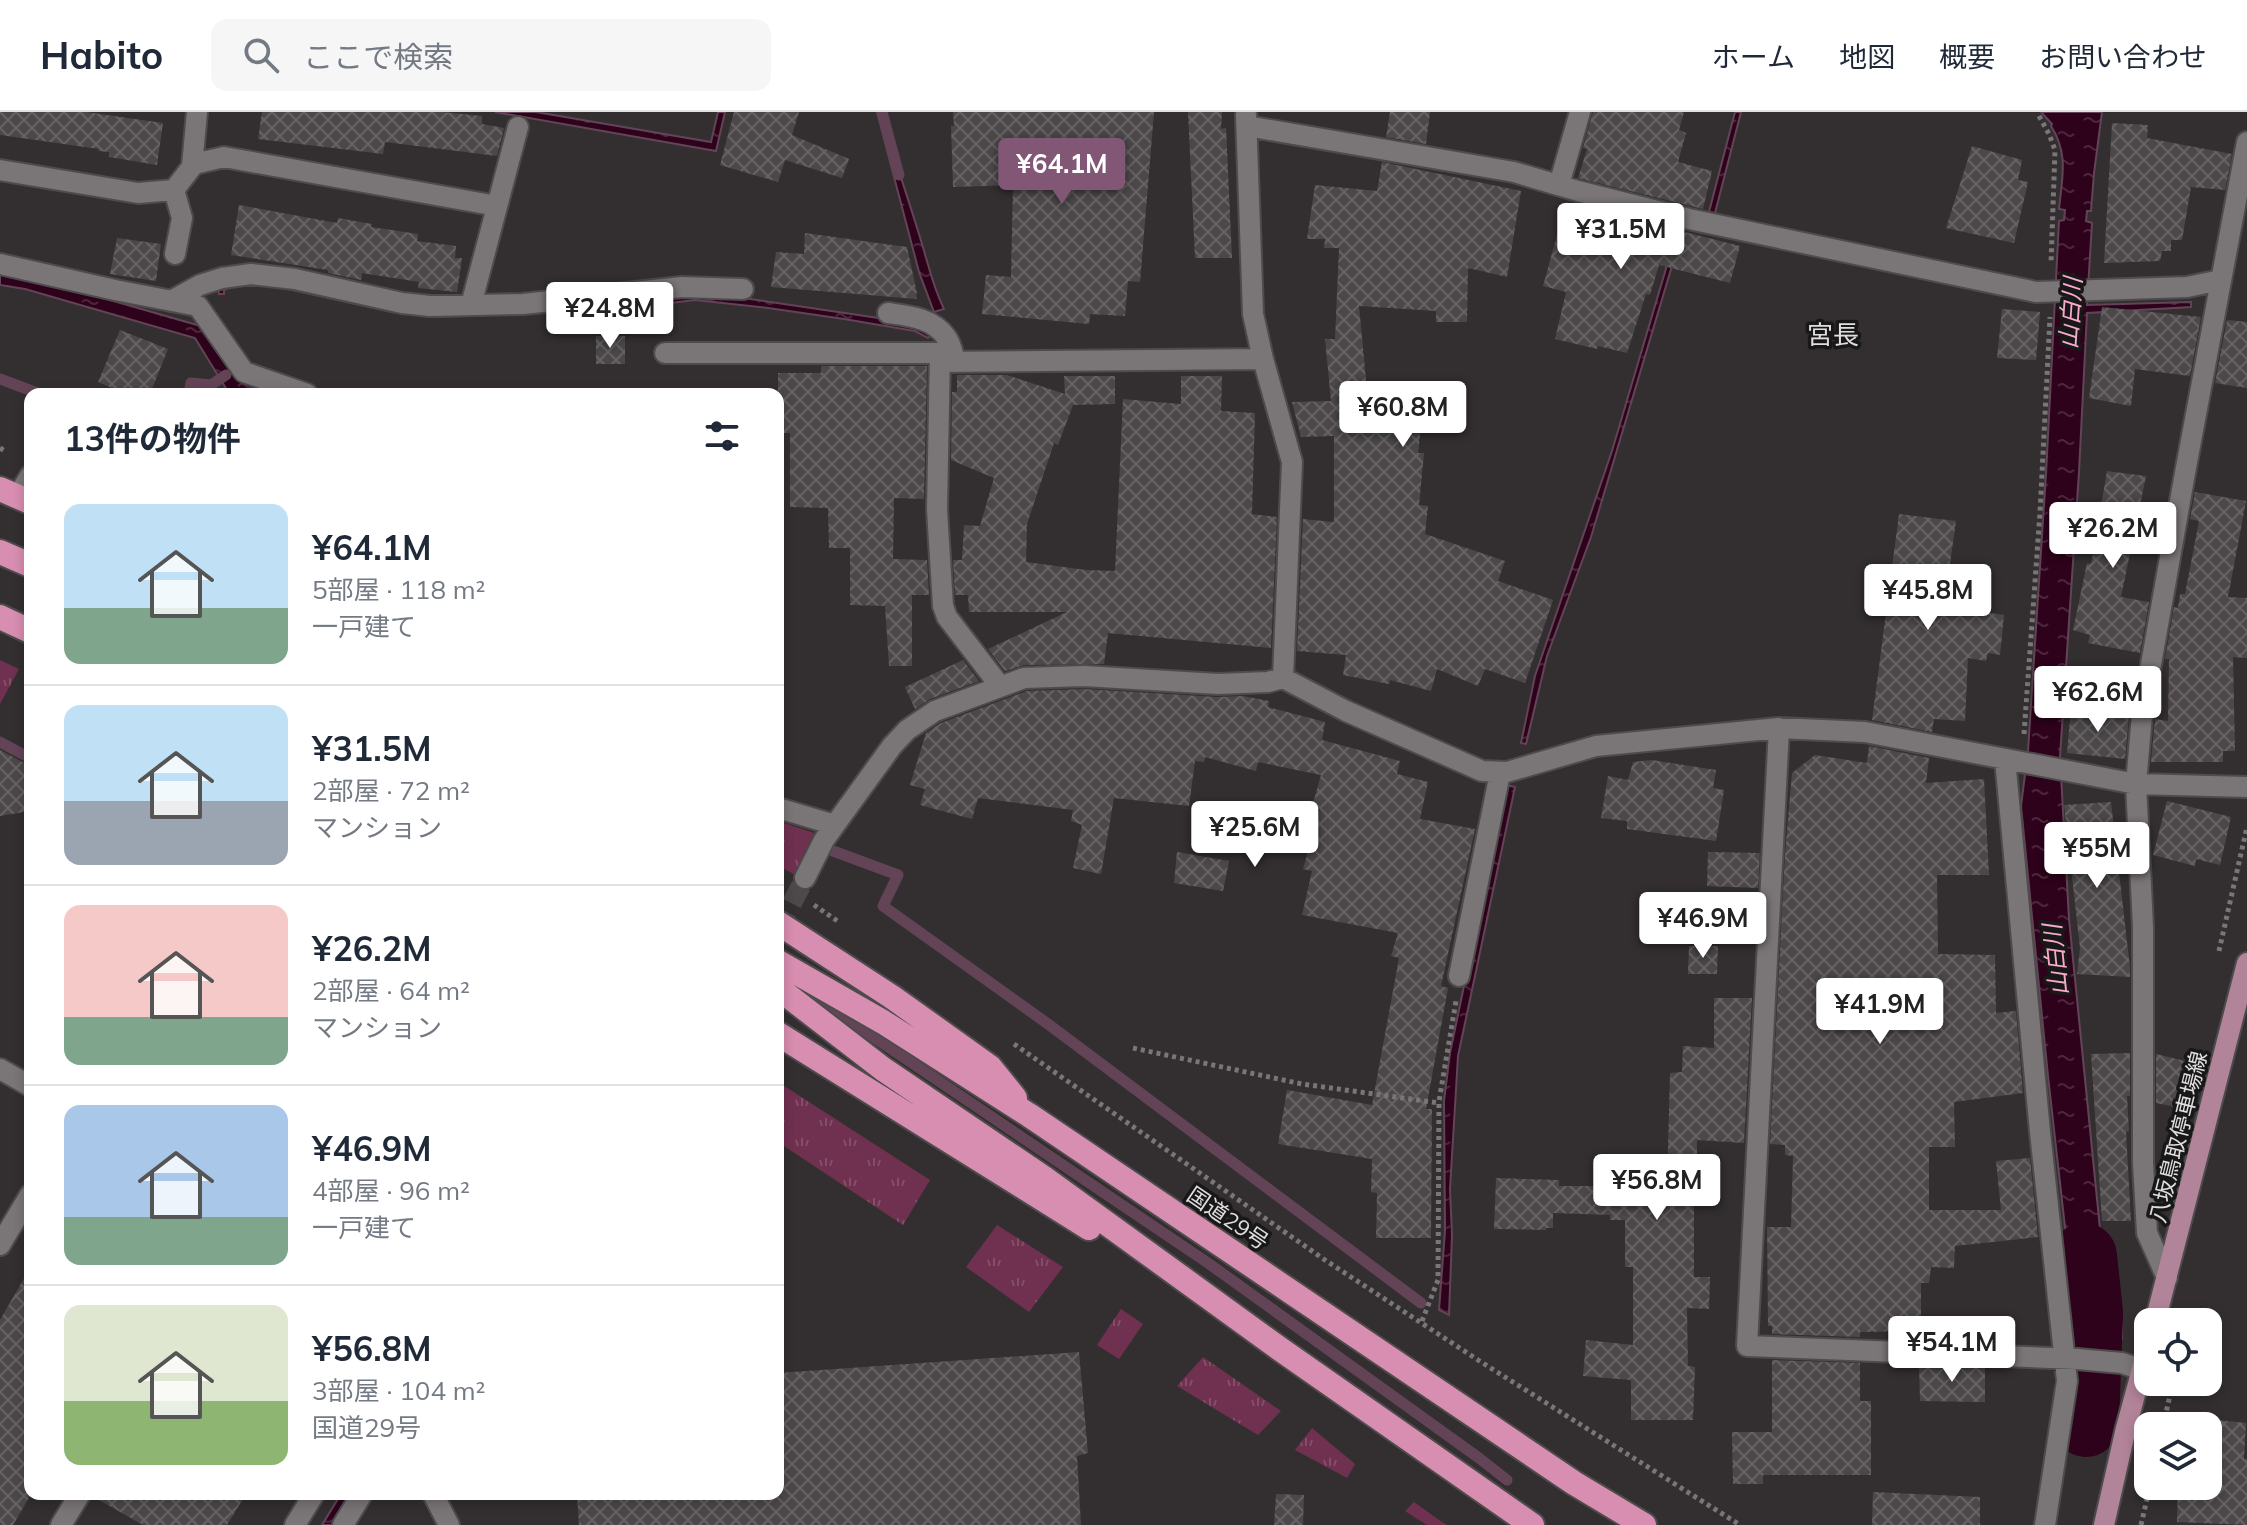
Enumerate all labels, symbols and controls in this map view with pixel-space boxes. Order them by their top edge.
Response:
search box [211,19,771,91]
text: Habito [40,31,163,79]
icon: search [239,33,283,77]
text: ここで検索 [303,38,453,76]
text: ホーム [1712,39,1795,74]
text: 地図 [1839,39,1895,74]
text: 概要 [1939,39,1995,74]
text: お問い合わせ [2039,39,2207,74]
pin: ¥64.1M [997,138,1127,206]
text: ¥64.1M [1016,147,1108,180]
pin: ¥31.5M [1556,203,1686,271]
text: ¥31.5M [1575,212,1667,245]
water label: 山白川 [2053,273,2088,350]
pin: ¥24.8M [545,282,675,350]
text: ¥24.8M [564,291,656,324]
district label: 宮長 [1807,318,1859,351]
pin: ¥60.8M [1338,381,1468,449]
text: ¥60.8M [1357,390,1449,423]
icon: filters [700,414,744,458]
text: 13件の物件 [64,417,241,460]
pin: ¥26.2M [2048,502,2178,570]
text: ¥26.2M [2067,511,2159,544]
text: ¥64.1M [312,526,432,569]
icon: home [128,536,224,632]
pin: ¥45.8M [1863,564,1993,632]
text: 5部屋 · 118 m² [312,573,485,606]
text: ¥45.8M [1882,573,1974,606]
text: 一戸建て [312,610,416,643]
pin: ¥62.6M [2033,666,2163,734]
text: ¥62.6M [2052,675,2144,708]
text: ¥31.5M [312,727,432,770]
icon: home [128,737,224,833]
text: 2部屋 · 72 m² [312,774,470,807]
pin: ¥25.6M [1190,801,1320,869]
text: ¥25.6M [1209,810,1301,843]
text: マンション [312,811,442,844]
pin: ¥55M [2050,822,2144,890]
text: ¥55M [2062,831,2132,864]
pin: ¥46.9M [1638,892,1768,960]
text: ¥46.9M [1657,901,1749,934]
water label: 山白川 [2036,920,2074,997]
text: ¥26.2M [312,927,432,970]
icon: home [128,937,224,1033]
text: 2部屋 · 64 m² [312,974,470,1007]
pin: ¥41.9M [1815,978,1945,1046]
text: ¥41.9M [1834,987,1926,1020]
text: マンション [312,1011,442,1044]
street label: 八坂鳥取停車場線 [2143,1048,2213,1226]
text: ¥46.9M [312,1127,432,1170]
icon: home [128,1137,224,1233]
pin: ¥56.8M [1592,1154,1722,1222]
text: ¥56.8M [1611,1163,1703,1196]
text: 4部屋 · 96 m² [312,1174,470,1207]
street label: 国道29号 [1182,1181,1274,1255]
text: 一戸建て [312,1211,416,1244]
map controls [2134,1308,2222,1500]
button: locate [2134,1308,2222,1396]
pin: ¥54.1M [1887,1316,2017,1384]
text: ¥54.1M [1906,1325,1998,1358]
text: ¥56.8M [312,1327,432,1370]
icon: home [128,1337,224,1433]
text: 3部屋 · 104 m² [312,1374,485,1407]
text: 国道29号 [312,1411,421,1444]
button: layers [2134,1412,2222,1500]

